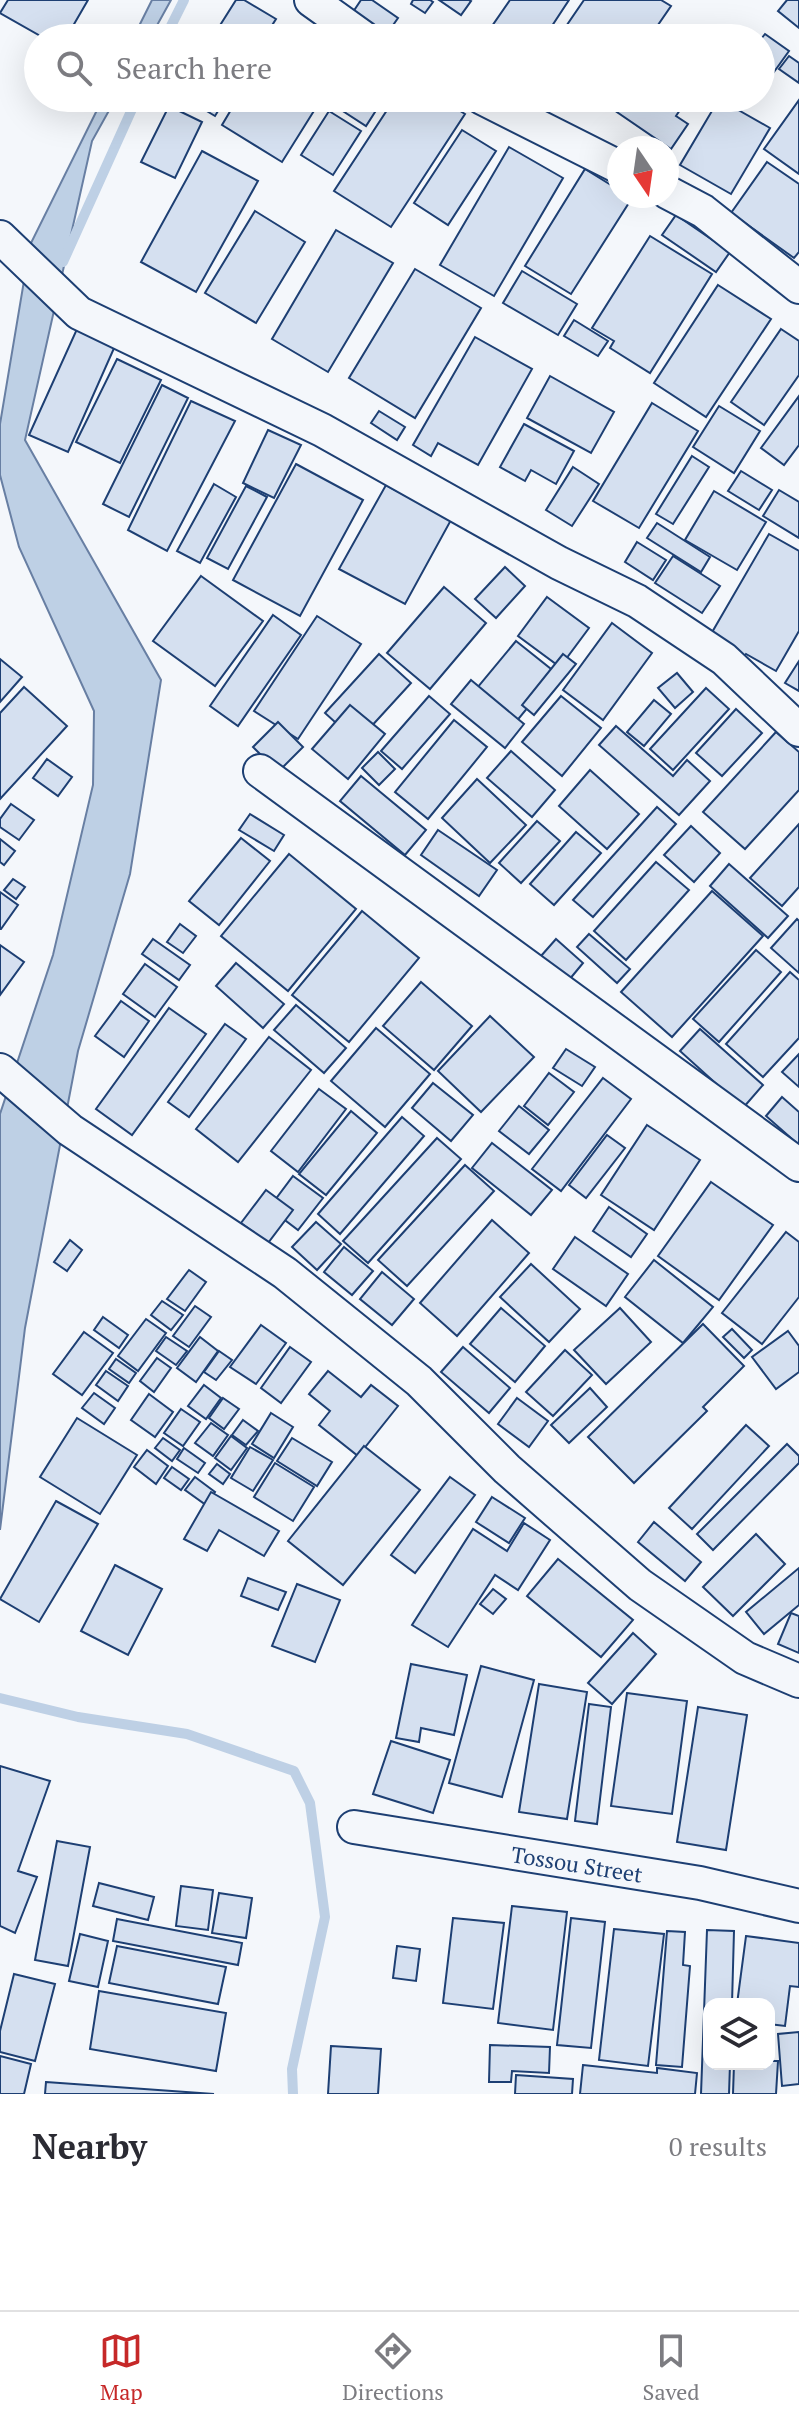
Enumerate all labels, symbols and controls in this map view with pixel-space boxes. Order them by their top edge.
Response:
search box [24,24,775,112]
icon: search [52,46,96,90]
text: Search here [116,48,272,88]
north arrow [607,136,679,208]
street label: Tossou Street [509,1839,645,1889]
map controls [703,1998,775,2070]
button: layers [703,1998,775,2070]
text: Nearby [32,2124,147,2169]
text: 0 results [669,2129,767,2163]
tab: Map [99,2329,143,2406]
tab: Directions [342,2329,444,2406]
tab: Saved [643,2329,700,2406]

